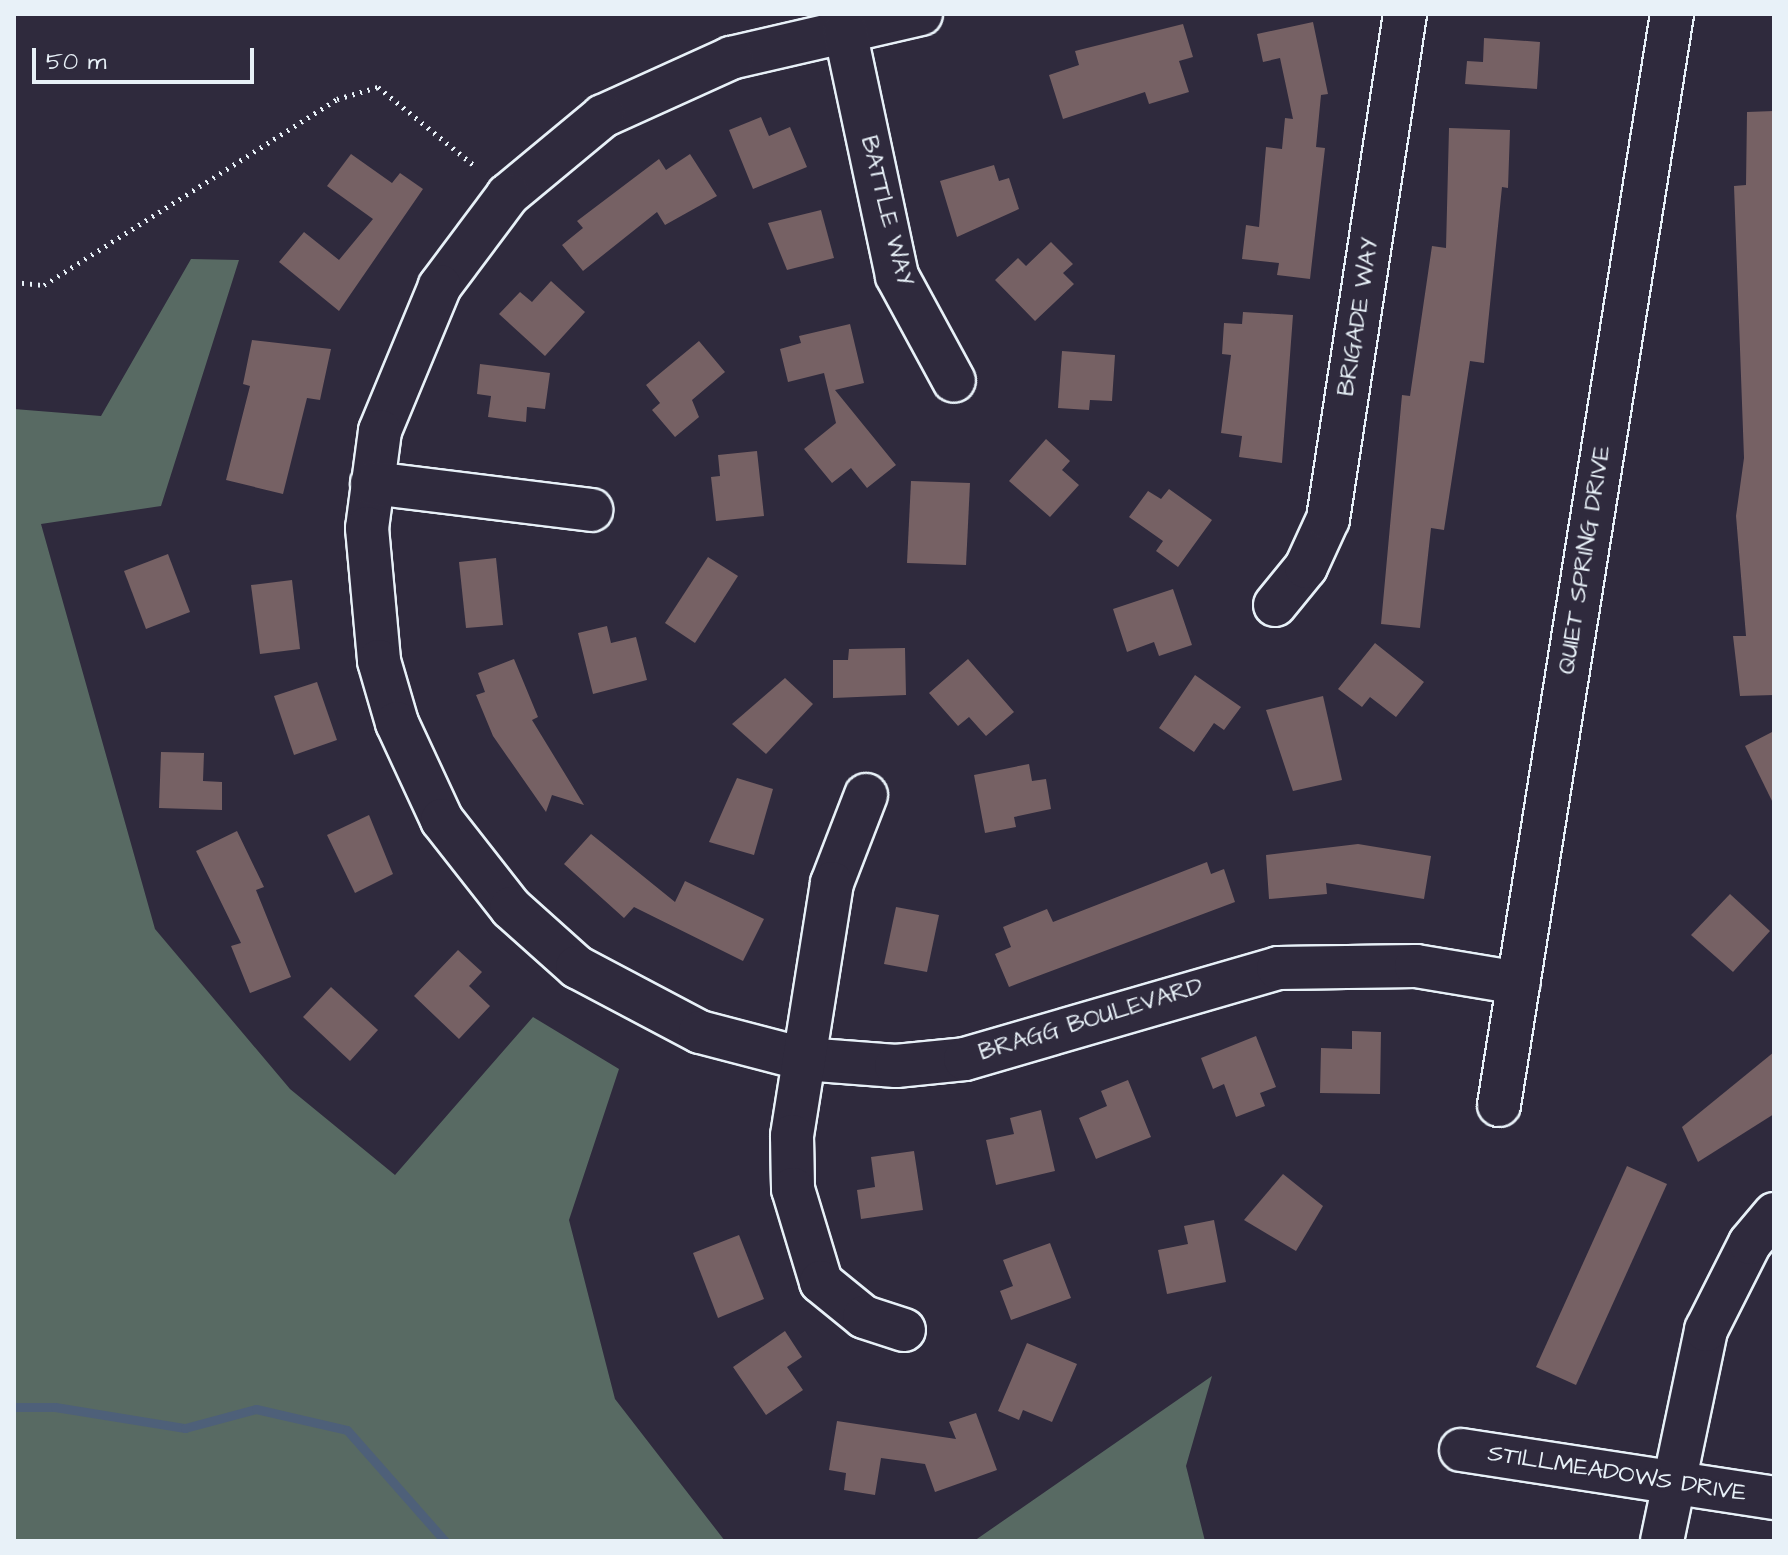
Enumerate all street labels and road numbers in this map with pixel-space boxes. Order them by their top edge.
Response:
street label: BATTLE WAY [853,133,919,289]
street label: BRIGADE WAY [1332,236,1386,398]
street label: QUIET SPRING DRIVE [1553,444,1617,676]
street label: BRAGG BOULEVARD [975,972,1207,1068]
street label: STILLMEADOWS DRIVE [1486,1439,1748,1509]

